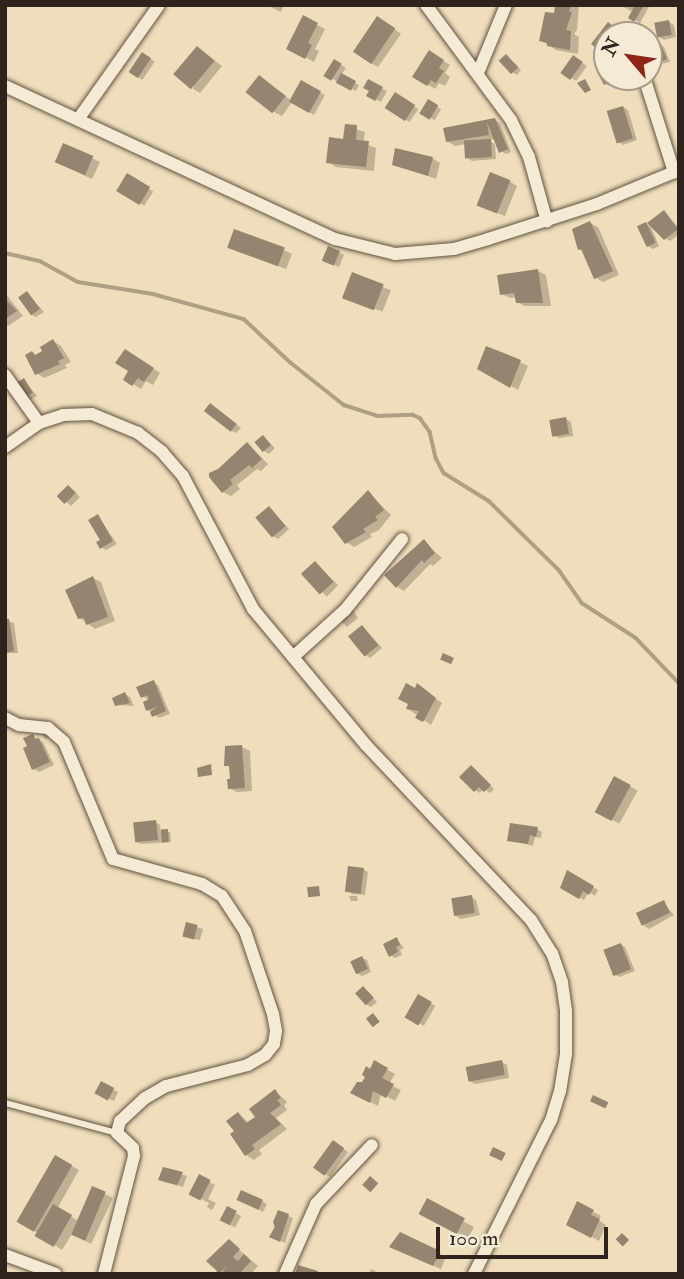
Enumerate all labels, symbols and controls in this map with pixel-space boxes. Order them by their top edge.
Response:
north arrow [593,21,663,91]
text: N [597,34,626,60]
scale bar [439,1212,610,1256]
text: 100 m [449,1225,499,1252]

